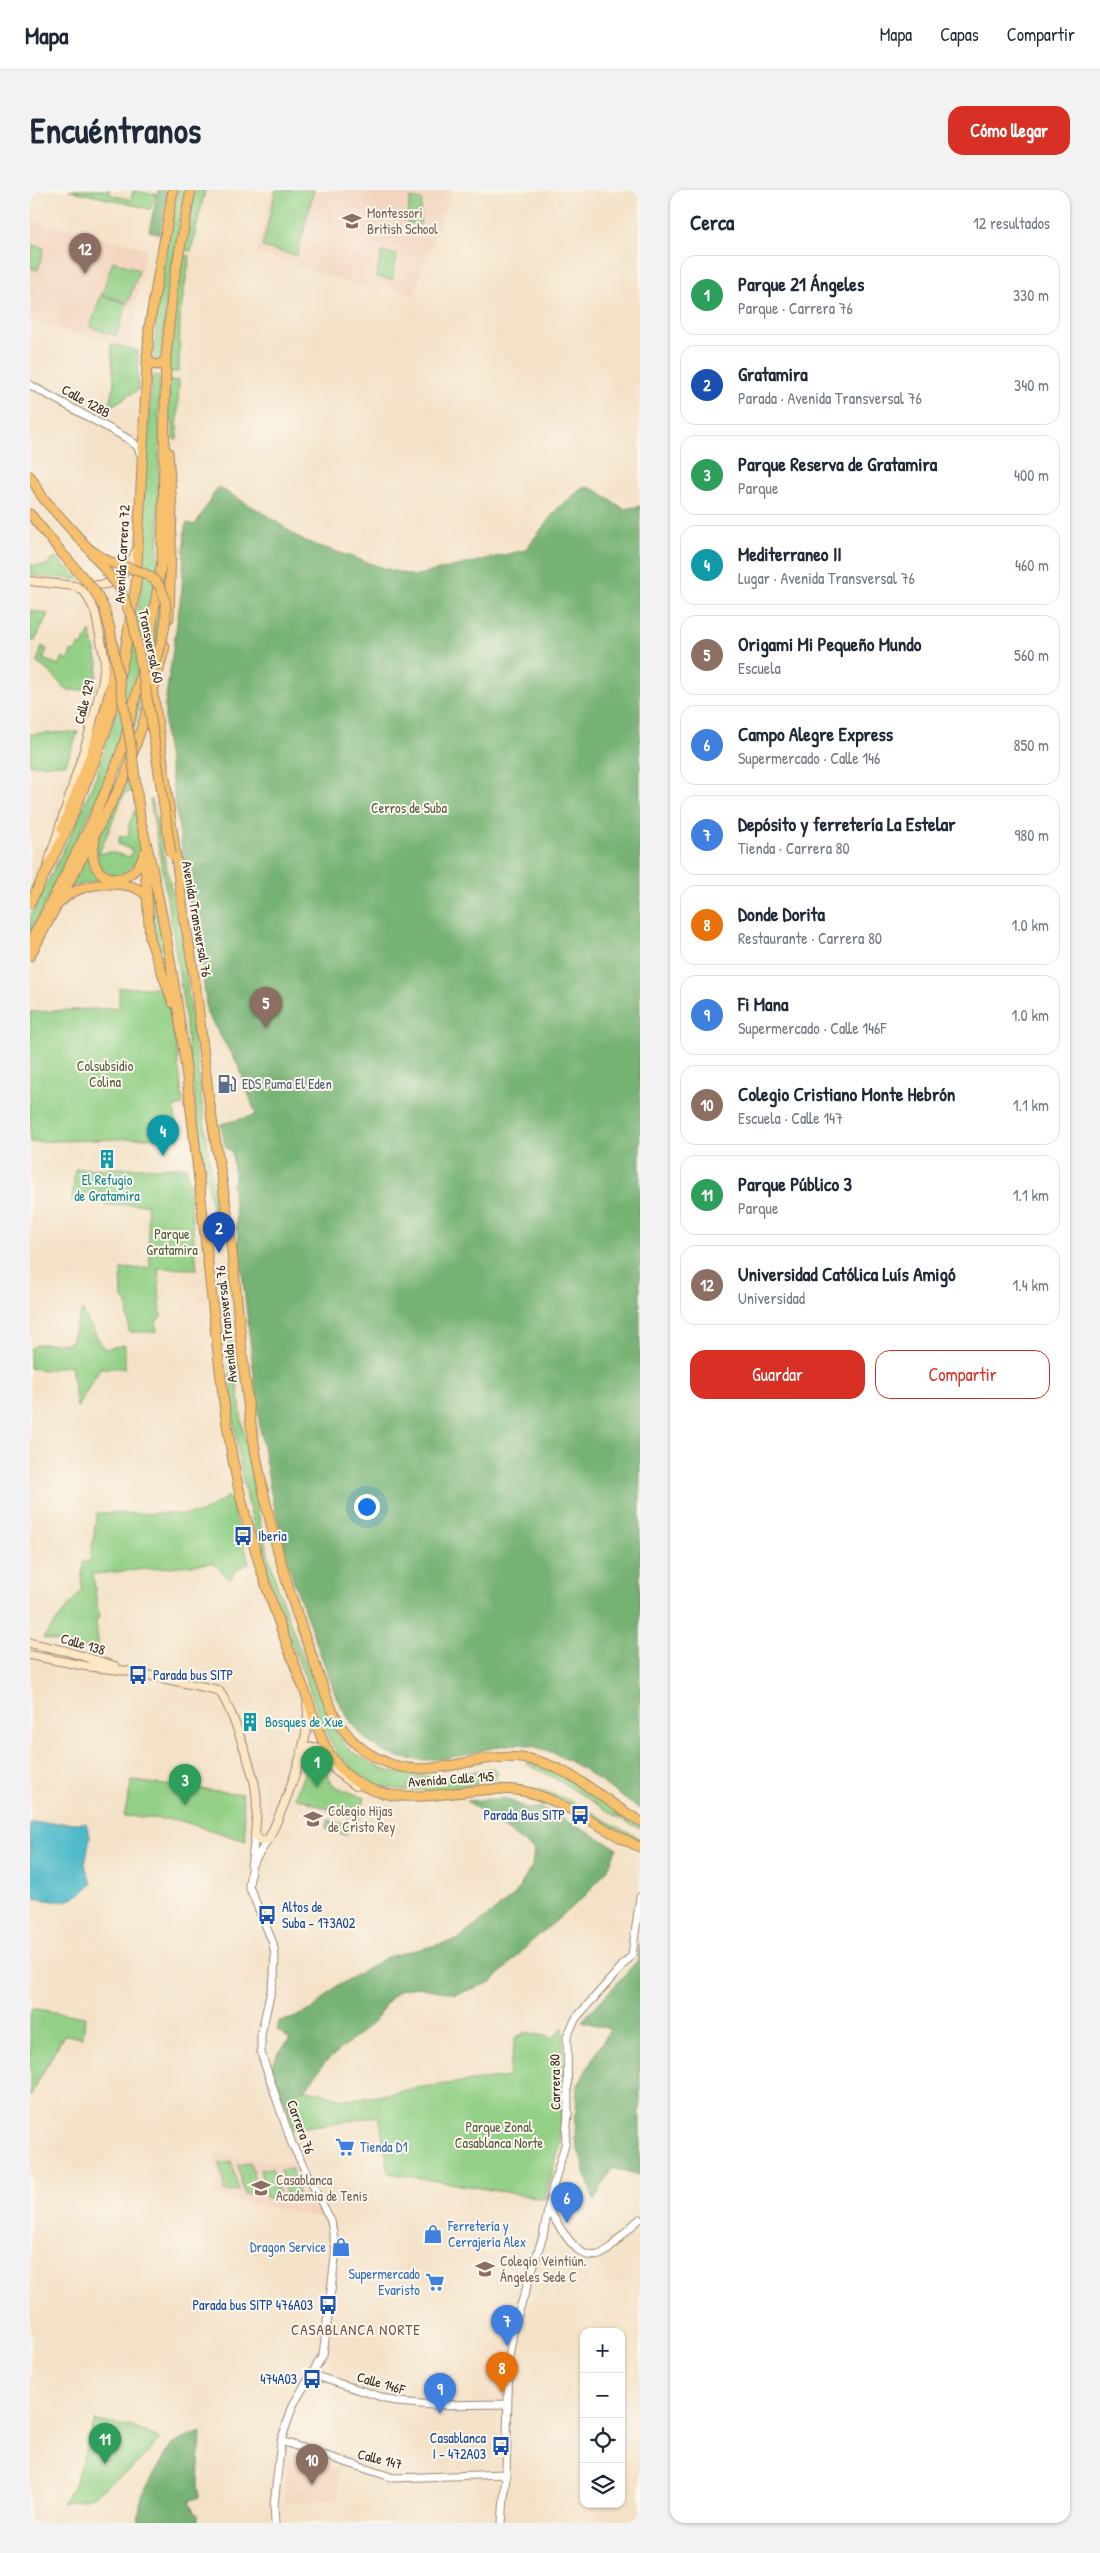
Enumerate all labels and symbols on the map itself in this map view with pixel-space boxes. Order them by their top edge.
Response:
place label: Montessori British School [367,203,438,238]
school or university icon: Montessori British School [341,210,363,232]
pin: 12 [69,233,101,274]
street label: Calle 128B [59,379,114,422]
street label: Avenida Carrera 72 [109,504,134,604]
street label: Transversal 60 [134,607,169,685]
street label: Calle 129 [69,678,98,726]
park label: Cerros de Suba [371,798,447,817]
street label: Avenida Transversal 76 [178,859,217,979]
pin: 5 [250,987,282,1028]
park label: Colsubsidio Colina [77,1056,134,1091]
fuel station icon: EDS Puma El Eden [216,1073,238,1095]
place label: EDS Puma El Eden [242,1074,332,1093]
pin: 4 [147,1115,179,1156]
building icon: El Refugio de Gratamira [96,1148,118,1170]
place label: El Refugio de Gratamira [74,1170,140,1205]
pin: 2 [203,1212,235,1253]
park label: Parque Gratamira [146,1224,198,1259]
street label: Avenida Transversal 76 [210,1264,241,1384]
your location [354,1494,380,1520]
bus stop icon: Iberia [232,1525,254,1547]
place label: Iberia [258,1526,287,1545]
street label: Calle 138 [59,1628,108,1659]
bus stop icon: Parada bus SITP [127,1664,149,1686]
place label: Parada bus SITP [153,1665,233,1684]
building icon: Bosques de Xue [239,1711,261,1733]
place label: Bosques de Xue [265,1712,344,1732]
pin: 1 [301,1746,333,1787]
pin: 3 [169,1764,201,1805]
street label: Avenida Calle 145 [407,1766,495,1791]
place label: Colegio Hijas de Cristo Rey [328,1801,395,1837]
bus stop icon: Parada Bus SITP [569,1804,591,1826]
place label: Parada Bus SITP [483,1805,565,1824]
school or university icon: Colegio Hijas de Cristo Rey [302,1808,324,1830]
place label: Altos de Suba - 173A02 [282,1897,356,1932]
bus stop icon: Altos de Suba - 173A02 [256,1904,278,1926]
street label: Carrera 80 [545,2054,564,2110]
street label: Carrera 76 [283,2097,320,2157]
park label: Parque Zonal Casablanca Norte [455,2117,544,2152]
supermarket icon: Tienda D1 [334,2136,356,2158]
place label: Tienda D1 [360,2137,408,2156]
place label: Casablanca Academia de Tenis [276,2170,367,2205]
school or university icon: Casablanca Academia de Tenis [250,2177,272,2199]
pin: 6 [551,2182,583,2223]
place label: Ferretería y Cerrajería Alex [447,2216,526,2252]
shop icon: Ferretería y Cerrajería Alex [422,2223,444,2245]
shop icon: Dragon Service [330,2236,352,2258]
place label: Dragon Service [250,2237,326,2257]
place label: Colegio Veintiún. Ángeles Sede C [500,2251,587,2287]
school or university icon: Colegio Veintiún. Ángeles Sede C [474,2258,496,2280]
place label: Supermercado Evaristo [349,2264,420,2299]
supermarket icon: Supermercado Evaristo [424,2271,446,2293]
bus stop icon: Parada bus SITP 476A03 [317,2294,339,2316]
place label: Parada bus SITP 476A03 [192,2295,313,2314]
pin: 7 [491,2305,523,2346]
district label: CASABLANCA NORTE [291,2319,421,2340]
pin: 8 [486,2352,518,2393]
street label: Calle 146F [355,2367,408,2399]
bus stop icon: 474A03 [301,2368,323,2390]
place label: 474A03 [260,2369,297,2388]
pin: 9 [424,2373,456,2414]
pin: 11 [89,2423,121,2464]
place label: Casablanca I - 472A03 [430,2428,486,2463]
bus stop icon: Casablanca I - 472A03 [490,2435,512,2457]
pin: 10 [296,2444,328,2485]
street label: Calle 147 [356,2444,404,2473]

